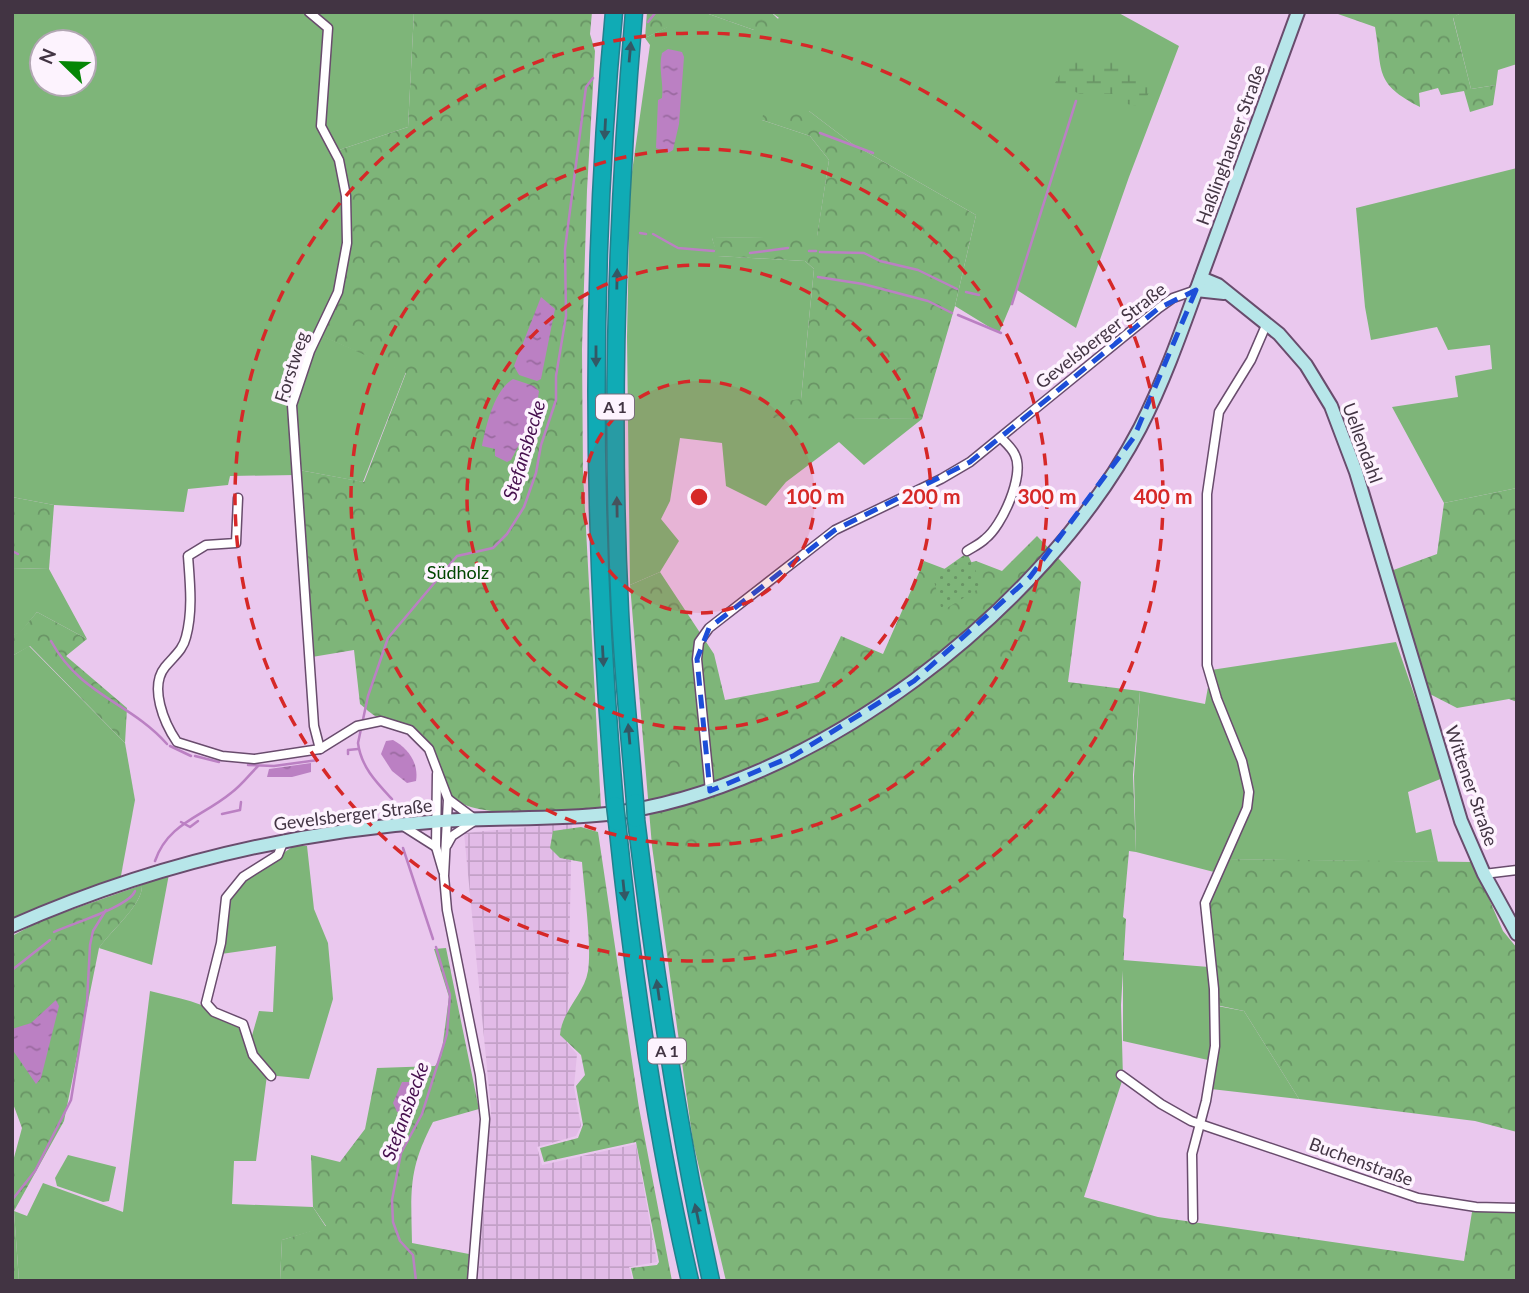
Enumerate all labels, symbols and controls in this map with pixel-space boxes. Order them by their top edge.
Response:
north arrow [28,28,98,98]
one-way arrow [625,41,636,63]
text: N [33,45,60,67]
street label: Haßlinghauser Straße [1191,61,1269,228]
one-way arrow [599,118,610,140]
one-way arrow [612,268,623,290]
street label: Gevelsberger Straße [1031,277,1170,393]
street label: Forstweg [269,328,313,405]
one-way arrow [590,346,602,368]
road number: A 1 [596,394,634,420]
water label: Stefansbecke [497,397,550,503]
street label: Uellendahl [1338,400,1388,486]
text: 100 m [785,483,845,508]
text: 200 m [901,483,961,508]
text: 300 m [1017,483,1077,508]
text: 400 m [1133,483,1193,508]
centre of rings [687,485,711,509]
one-way arrow [611,496,622,518]
park label: Südholz [427,561,489,583]
one-way arrow [597,645,608,667]
street label: Wittener Straße [1441,722,1503,849]
one-way arrow [623,723,634,745]
street label: Gevelsberger Straße [272,793,433,835]
one-way arrow [619,879,630,901]
one-way arrow [652,979,663,1001]
road number: A 1 [648,1038,686,1064]
water label: Stefansbecke [376,1058,433,1163]
street label: Buchenstraße [1306,1132,1416,1190]
one-way arrow [691,1203,702,1225]

